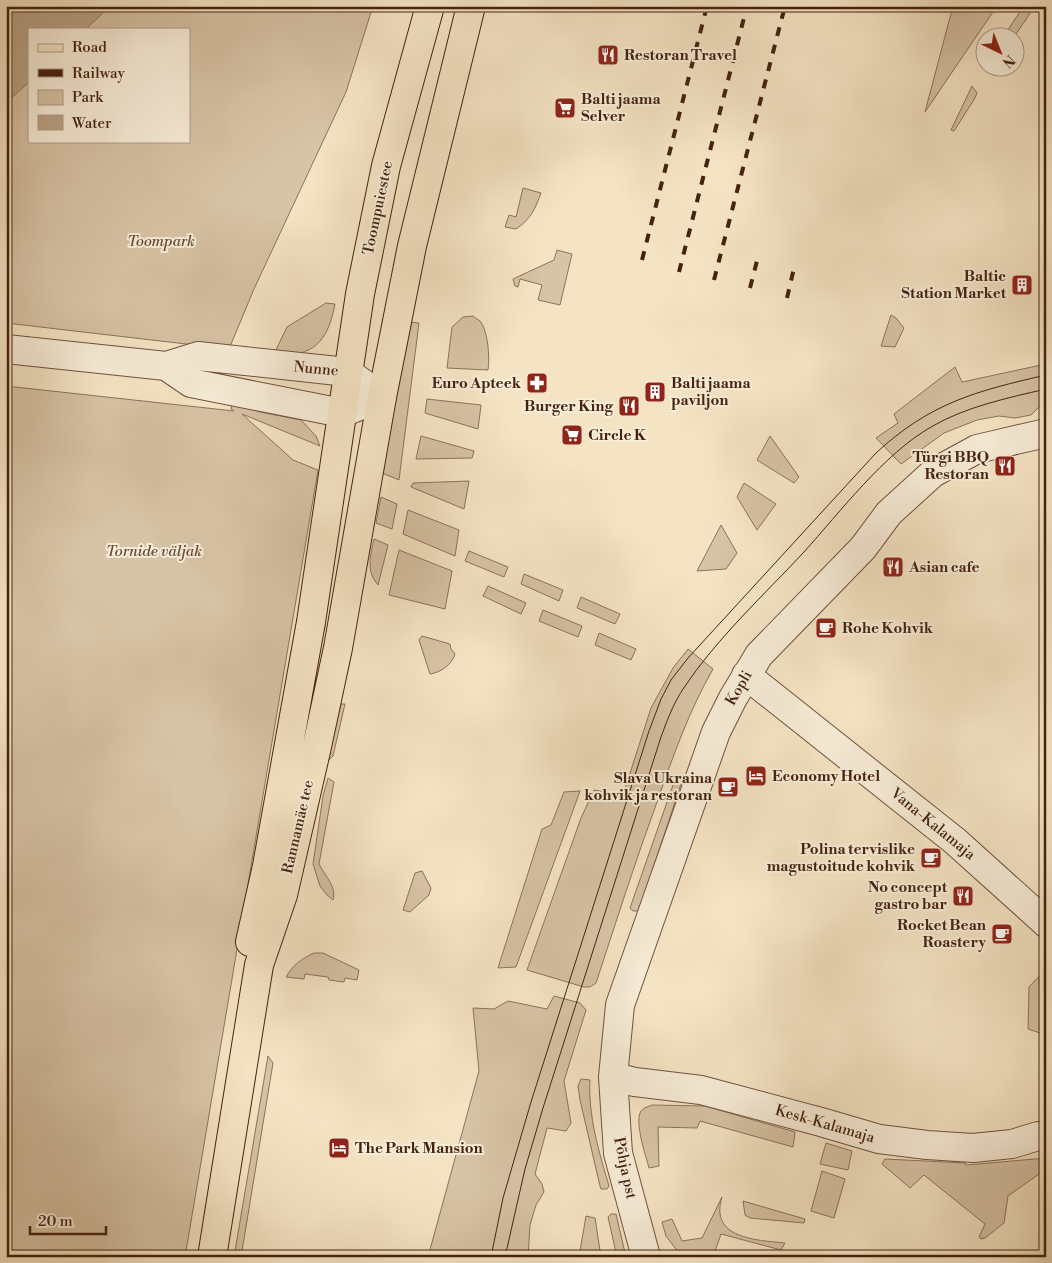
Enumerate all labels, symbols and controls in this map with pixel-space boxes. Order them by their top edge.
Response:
legend [28,28,190,142]
north arrow [974,28,1024,78]
text: Road [72,38,107,57]
restaurant icon: Restoran Travel [596,43,620,67]
place label: Restoran Travel [624,46,737,65]
text: N [998,50,1018,71]
text: Railway [72,64,126,83]
text: Park [72,88,104,107]
place label: Balti jaama Selver [581,90,661,126]
supermarket icon: Balti jaama Selver [553,96,577,120]
text: Water [71,114,112,133]
street label: Toompuiestee [359,159,397,257]
park label: Toompark [127,232,195,251]
place label: Baltic Station Market [901,267,1007,303]
building icon: Baltic Station Market [1010,273,1034,297]
street label: Nunne [293,358,339,380]
pharmacy icon: Euro Apteek [525,371,549,395]
place label: Euro Apteek [432,374,522,393]
place label: Balti jaama paviljon [671,374,751,410]
building icon: Balti jaama paviljon [643,380,667,404]
restaurant icon: Burger King [617,394,641,418]
place label: Burger King [524,397,614,416]
supermarket icon: Circle K [560,423,584,447]
place label: Circle K [588,426,647,445]
place label: Türgi BBQ Restoran [912,448,990,484]
restaurant icon: Türgi BBQ Restoran [993,454,1017,478]
park label: Tornide väljak [106,542,202,561]
restaurant icon: Asian cafe [881,555,905,579]
place label: Asian cafe [908,558,980,577]
cafe icon: Rohe Kohvik [814,616,838,640]
place label: Rohe Kohvik [842,619,934,638]
street label: Kopli [721,667,757,709]
hotel icon: Economy Hotel [744,764,768,788]
place label: Economy Hotel [772,767,880,786]
place label: Slava Ukraina kohvik ja restoran [584,769,713,805]
cafe icon: Slava Ukraina kohvik ja restoran [716,775,740,799]
street label: Rannamäe tee [278,778,318,876]
street label: Vana-Kalamaja [886,783,980,864]
place label: Polina tervislike magustoitude kohvik [767,840,916,876]
cafe icon: Polina tervislike magustoitude kohvik [919,846,943,870]
place label: No concept gastro bar [868,878,948,914]
restaurant icon: No concept gastro bar [951,884,975,908]
place label: Rocket Bean Roastery [897,916,987,952]
cafe icon: Rocket Bean Roastery [990,922,1014,946]
street label: Kesk-Kalamaja [773,1101,877,1147]
street label: Põhja pst [609,1135,641,1201]
hotel icon: The Park Mansion [327,1136,351,1160]
place label: The Park Mansion [355,1139,484,1158]
scale bar [30,1203,106,1235]
text: 20 m [38,1212,73,1231]

